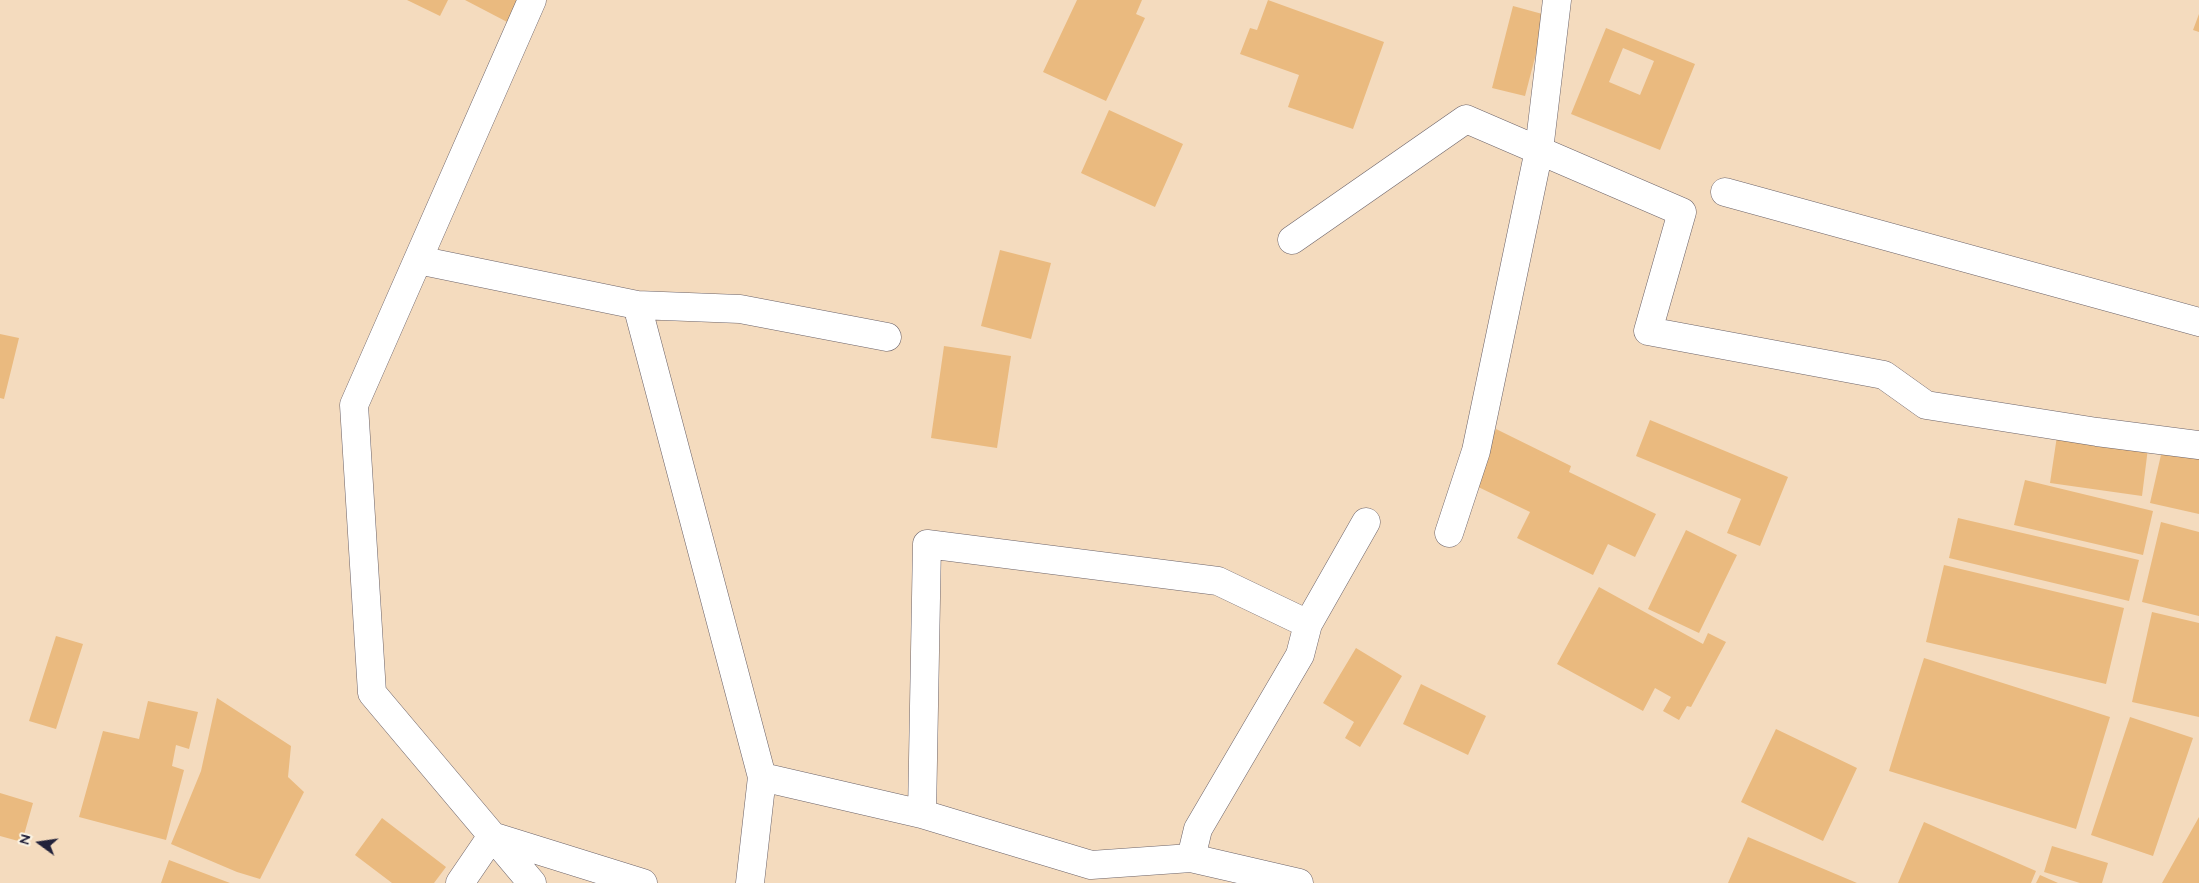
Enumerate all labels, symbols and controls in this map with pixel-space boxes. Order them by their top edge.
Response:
north arrow [15,818,65,868]
text: N [15,833,36,846]

